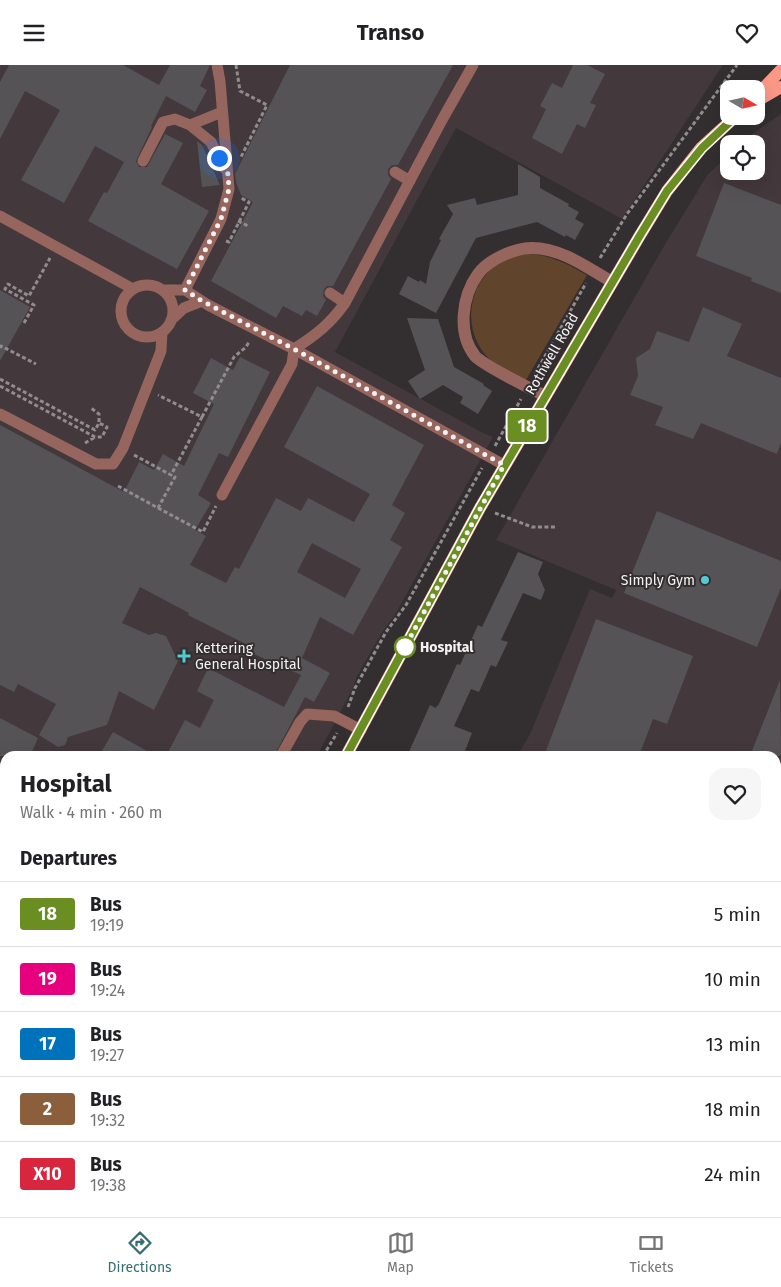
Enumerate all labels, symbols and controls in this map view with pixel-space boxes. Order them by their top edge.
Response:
icon: menu [20,19,48,47]
text: Transo [357,19,424,46]
icon: heart [733,19,761,47]
north arrow [720,80,765,125]
map controls [720,80,765,180]
button: locate [720,135,765,180]
your location [207,146,232,171]
street label: Rothwell Road [522,310,582,398]
line badge: 18 [504,410,550,442]
text: 18 [518,415,536,437]
place label: Simply Gym [621,572,695,589]
marker: Simply Gym [699,574,711,586]
marker: Hospital [394,636,416,658]
place label: Hospital [420,639,474,656]
place label: Kettering General Hospital [195,640,301,673]
marker: Kettering General Hospital [177,649,191,663]
button: heart [709,768,761,820]
text: Hospital [20,770,112,798]
text: Walk · 4 min · 260 m [20,803,162,822]
text: Departures [20,847,117,870]
text: Bus [90,893,122,916]
text: 18 [38,903,57,925]
text: 5 min [714,903,761,926]
text: 19:19 [90,916,124,935]
text: Bus [90,958,122,981]
text: 19 [38,968,57,990]
text: 10 min [704,968,761,991]
text: 19:24 [90,981,125,1000]
text: Bus [90,1023,122,1046]
text: 17 [39,1033,56,1055]
text: 13 min [705,1033,761,1056]
text: 19:27 [90,1046,124,1065]
text: Bus [90,1088,122,1111]
text: 2 [43,1098,52,1120]
text: 18 min [704,1098,761,1121]
text: 19:32 [90,1111,125,1130]
text: Bus [90,1153,122,1176]
text: X10 [33,1163,62,1185]
text: 24 min [704,1163,761,1186]
text: 19:38 [90,1176,126,1195]
tab: Directions [107,1229,172,1276]
tab: Map [387,1229,415,1276]
tab: Tickets [629,1229,674,1276]

